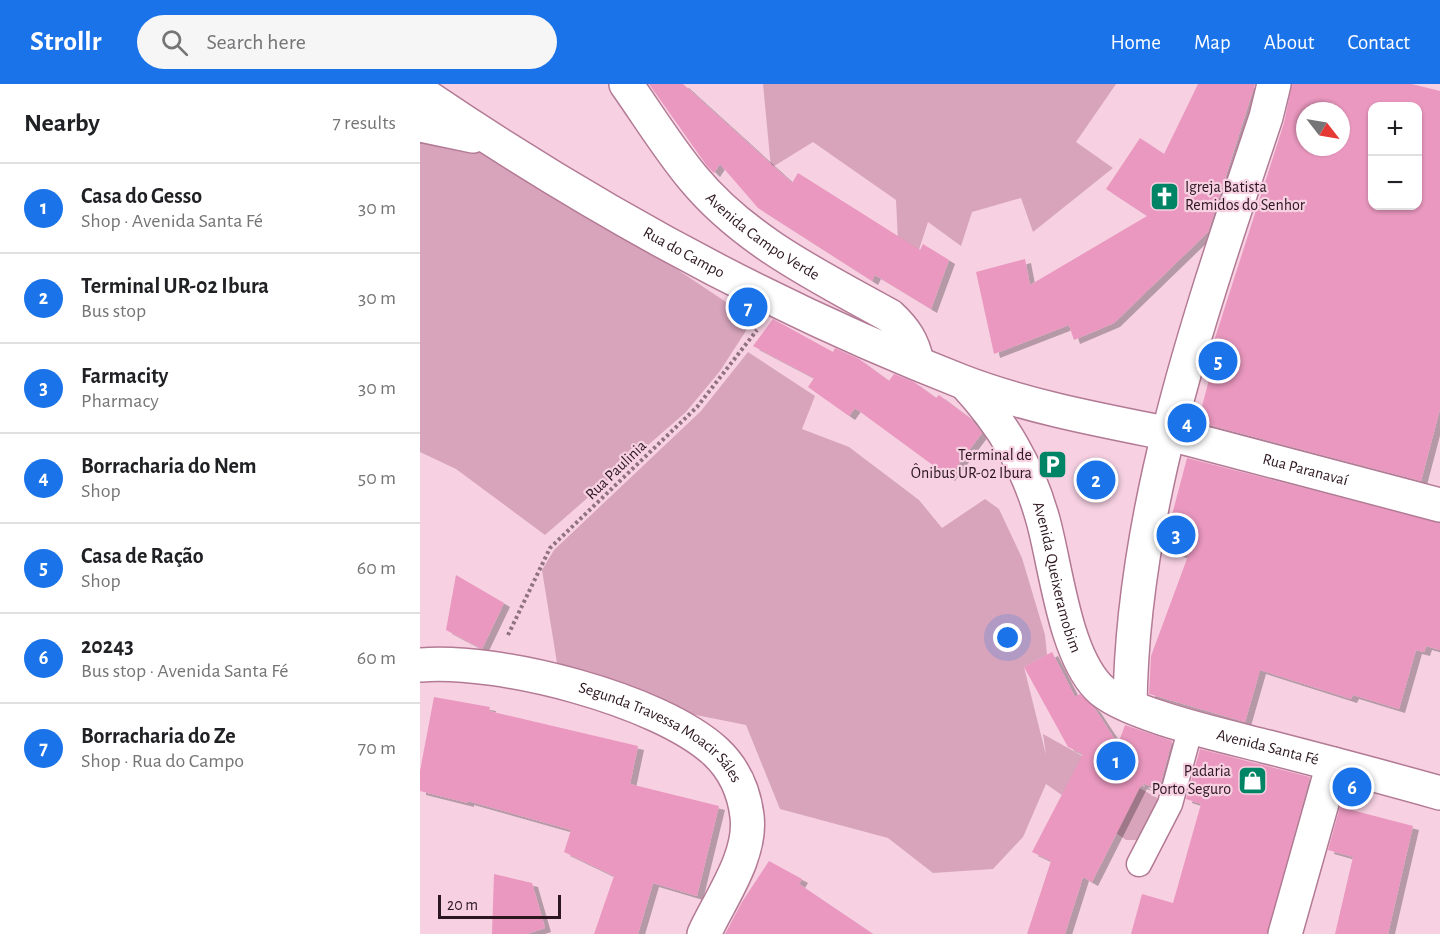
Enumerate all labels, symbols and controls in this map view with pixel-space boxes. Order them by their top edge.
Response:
search box [137,15,557,69]
icon: search [158,26,191,59]
text: Strollr [30,28,101,56]
text: Search here [206,31,306,53]
text: Home [1110,32,1161,53]
text: Map [1194,32,1231,53]
text: About [1264,32,1314,53]
text: Contact [1347,32,1410,53]
north arrow [1296,102,1350,156]
map controls [1368,102,1422,210]
button: + [1368,102,1422,156]
text: Nearby [24,110,100,136]
text: 7 results [332,113,396,133]
button: − [1368,156,1422,210]
place label: Igreja Batista Remidos do Senhor [1185,179,1306,213]
church icon: Igreja Batista Remidos do Senhor [1148,180,1180,212]
text: Casa do Gesso [81,185,202,207]
street label: Avenida Campo Verde [703,190,822,283]
text: 1 [40,198,47,218]
text: 30 m [358,198,396,218]
text: Shop · Avenida Santa Fé [81,211,263,231]
street label: Rua do Campo [640,224,727,281]
text: Terminal UR-02 Ibura [81,275,269,297]
pin: 7 [728,284,768,330]
text: 2 [39,288,48,308]
text: 30 m [358,288,396,308]
text: Bus stop [81,301,146,321]
pin: 5 [1198,338,1238,384]
text: Farmacity [81,365,168,387]
text: 3 [39,378,48,398]
text: 30 m [358,378,396,398]
text: Pharmacy [81,391,159,411]
pin: 4 [1168,400,1206,446]
street label: Rua Paulinia [583,437,649,503]
place label: Terminal de Ônibus UR-02 Ibura [911,447,1032,481]
parking icon: Terminal de Ônibus UR-02 Ibura [1037,448,1069,480]
street label: Rua Paranavaí [1261,451,1350,488]
text: Borracharia do Nem [81,455,257,477]
pin: 2 [1076,458,1116,502]
text: 4 [38,468,49,488]
text: 50 m [358,468,396,488]
text: Shop [81,481,121,501]
street label: Avenida Queixeramobim [1030,500,1084,655]
pin: 3 [1156,512,1196,558]
text: Casa de Ração [81,545,204,567]
text: 5 [39,558,48,578]
text: 60 m [357,558,396,578]
text: Shop [81,571,121,591]
your location [993,623,1022,652]
text: 20243 [81,635,134,657]
text: 6 [39,648,48,668]
text: 60 m [357,648,396,668]
text: Bus stop · Avenida Santa Fé [81,661,288,681]
street label: Segunda Travessa Moacir Sáles [577,679,745,785]
text: Borracharia do Ze [81,725,236,747]
street label: Avenida Santa Fé [1215,726,1321,768]
text: 7 [39,738,48,758]
text: 70 m [358,738,396,758]
pin: 1 [1096,738,1136,784]
text: Shop · Rua do Campo [81,751,244,771]
place label: Padaria Porto Seguro [1152,763,1231,797]
shop icon: Padaria Porto Seguro [1236,764,1268,796]
pin: 6 [1332,764,1372,810]
scale bar [438,892,561,920]
text: 20 m [447,897,478,913]

